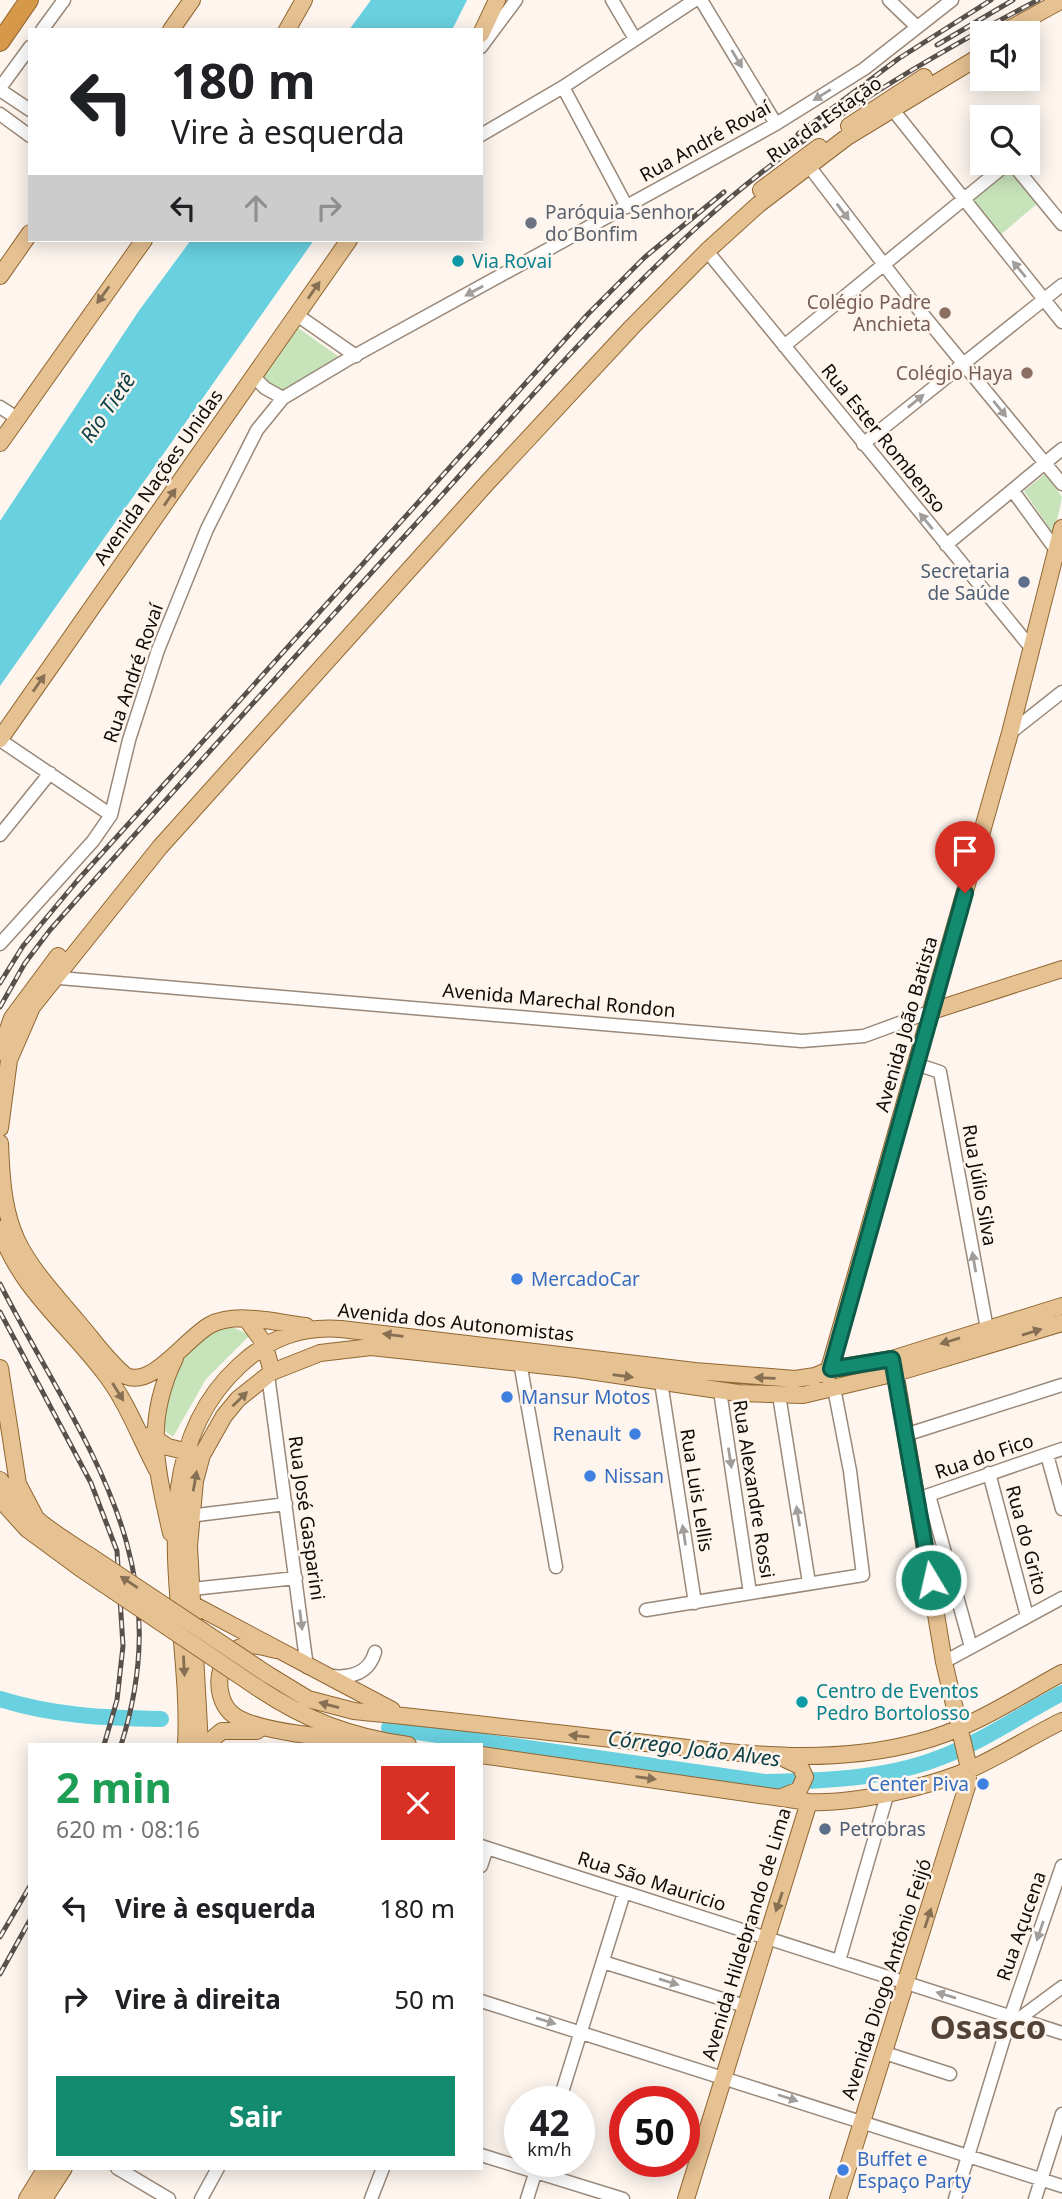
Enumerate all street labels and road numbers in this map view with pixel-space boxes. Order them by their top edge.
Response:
street label: Rua da Estação [761,70,887,168]
street label: Rua André Rovaí [635,94,776,188]
street label: Rua Ester Rombenso [816,358,952,518]
street label: Avenida Nações Unidas [87,384,229,570]
street label: Rua André Rovaí [97,599,169,746]
street label: Avenida João Batista [868,933,944,1115]
street label: Avenida Marechal Rondon [441,977,677,1023]
street label: Rua Júlio Silva [957,1122,1003,1248]
street label: Avenida dos Autonomistas [337,1297,575,1347]
street label: Rua Alexandre Rossi [727,1398,781,1580]
street label: Rua Luis Lellis [674,1427,720,1553]
street label: Rua do Fico [931,1427,1037,1485]
street label: Rua José Gasparini [283,1434,331,1602]
street label: Rua do Grito [1000,1482,1054,1598]
street label: Avenida Hildebrando de Lima [695,1804,797,2064]
street label: Rua São Mauricio [574,1845,730,1917]
street label: Avenida Diogo Antônio Feijó [835,1855,937,2103]
street label: Rua Açucena [990,1868,1052,1984]

